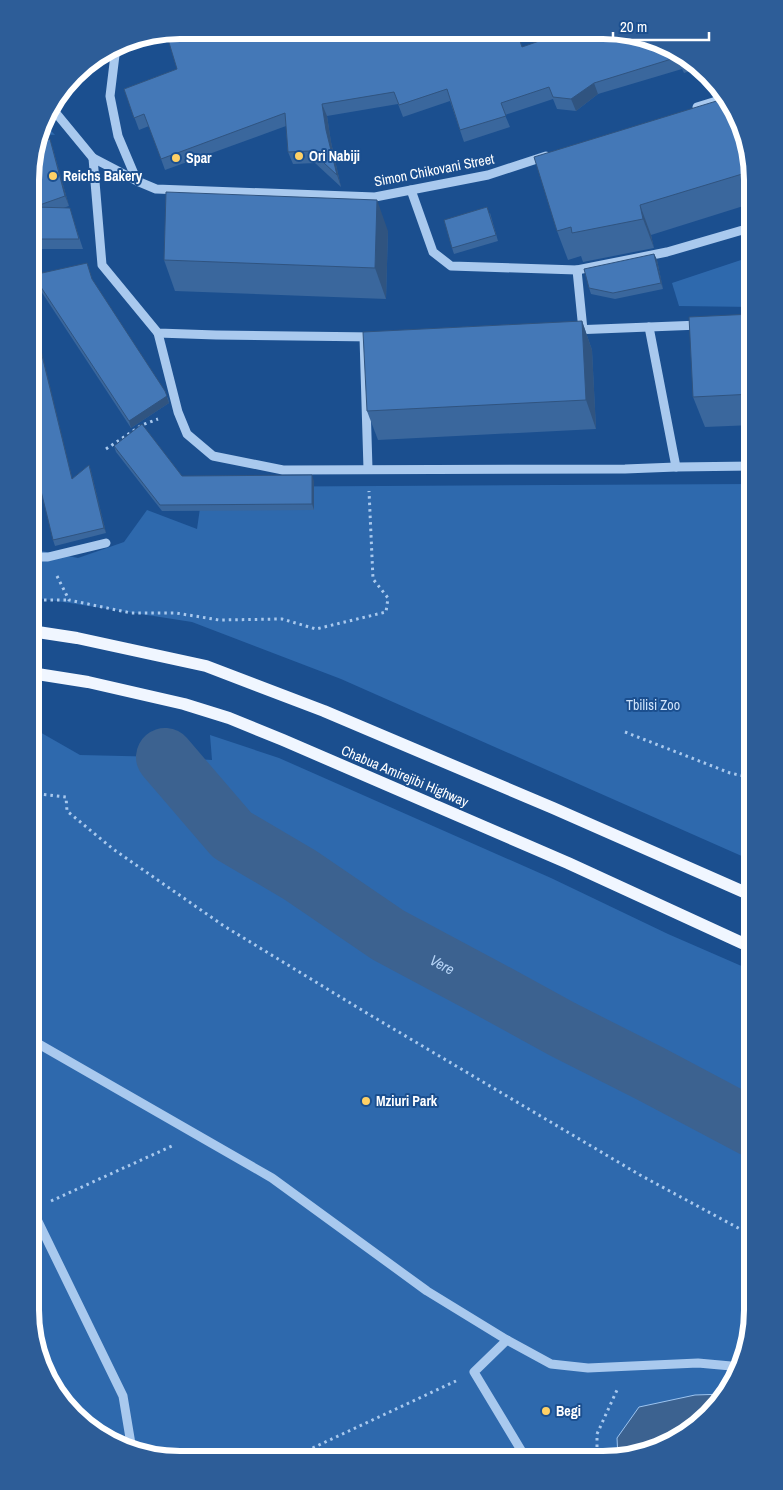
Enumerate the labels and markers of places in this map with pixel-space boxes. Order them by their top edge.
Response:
place label: Ori Nabiji [309,147,360,165]
place label: Spar [186,149,212,167]
marker: Ori Nabiji [293,150,305,162]
marker: Spar [170,152,182,164]
place label: Reichs Bakery [63,167,143,185]
marker: Reichs Bakery [47,170,59,182]
place label: Mziuri Park [376,1092,438,1110]
marker: Mziuri Park [360,1095,372,1107]
place label: Begi [556,1402,581,1420]
marker: Begi [540,1405,552,1417]

